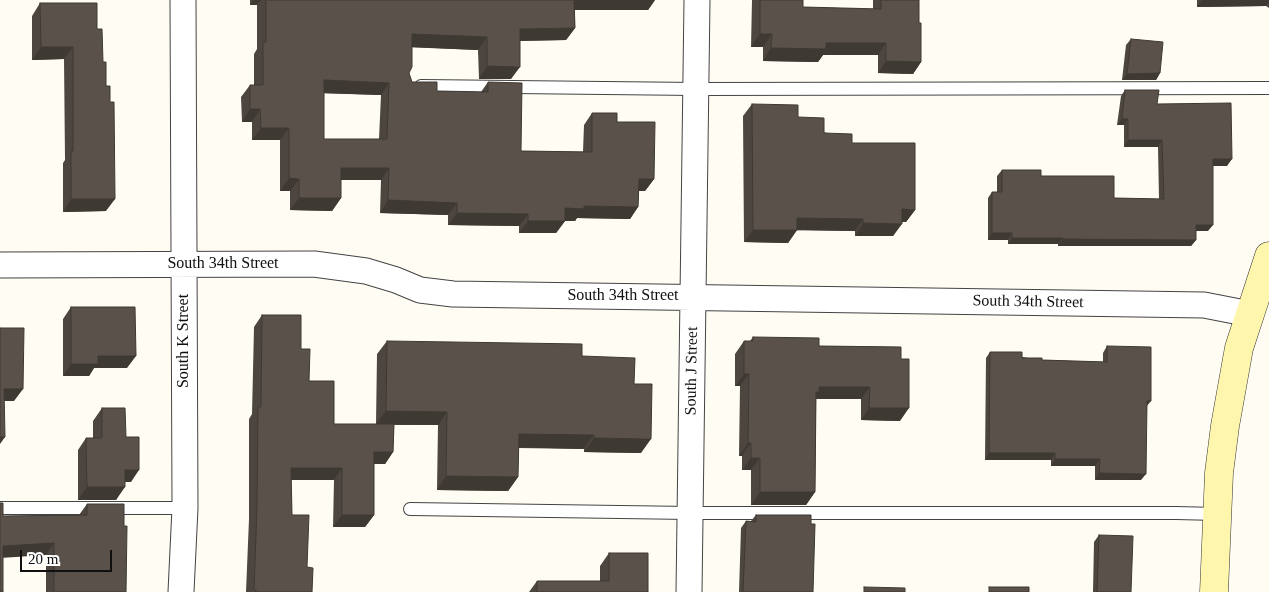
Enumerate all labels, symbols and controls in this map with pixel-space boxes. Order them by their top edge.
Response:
street label: South 34th Street [167,254,279,274]
street label: South 34th Street [567,286,679,306]
street label: South 34th Street [972,291,1084,313]
street label: South K Street [174,294,194,388]
street label: South J Street [682,326,702,416]
scale bar [22,540,115,572]
text: 20 m [28,551,58,567]

